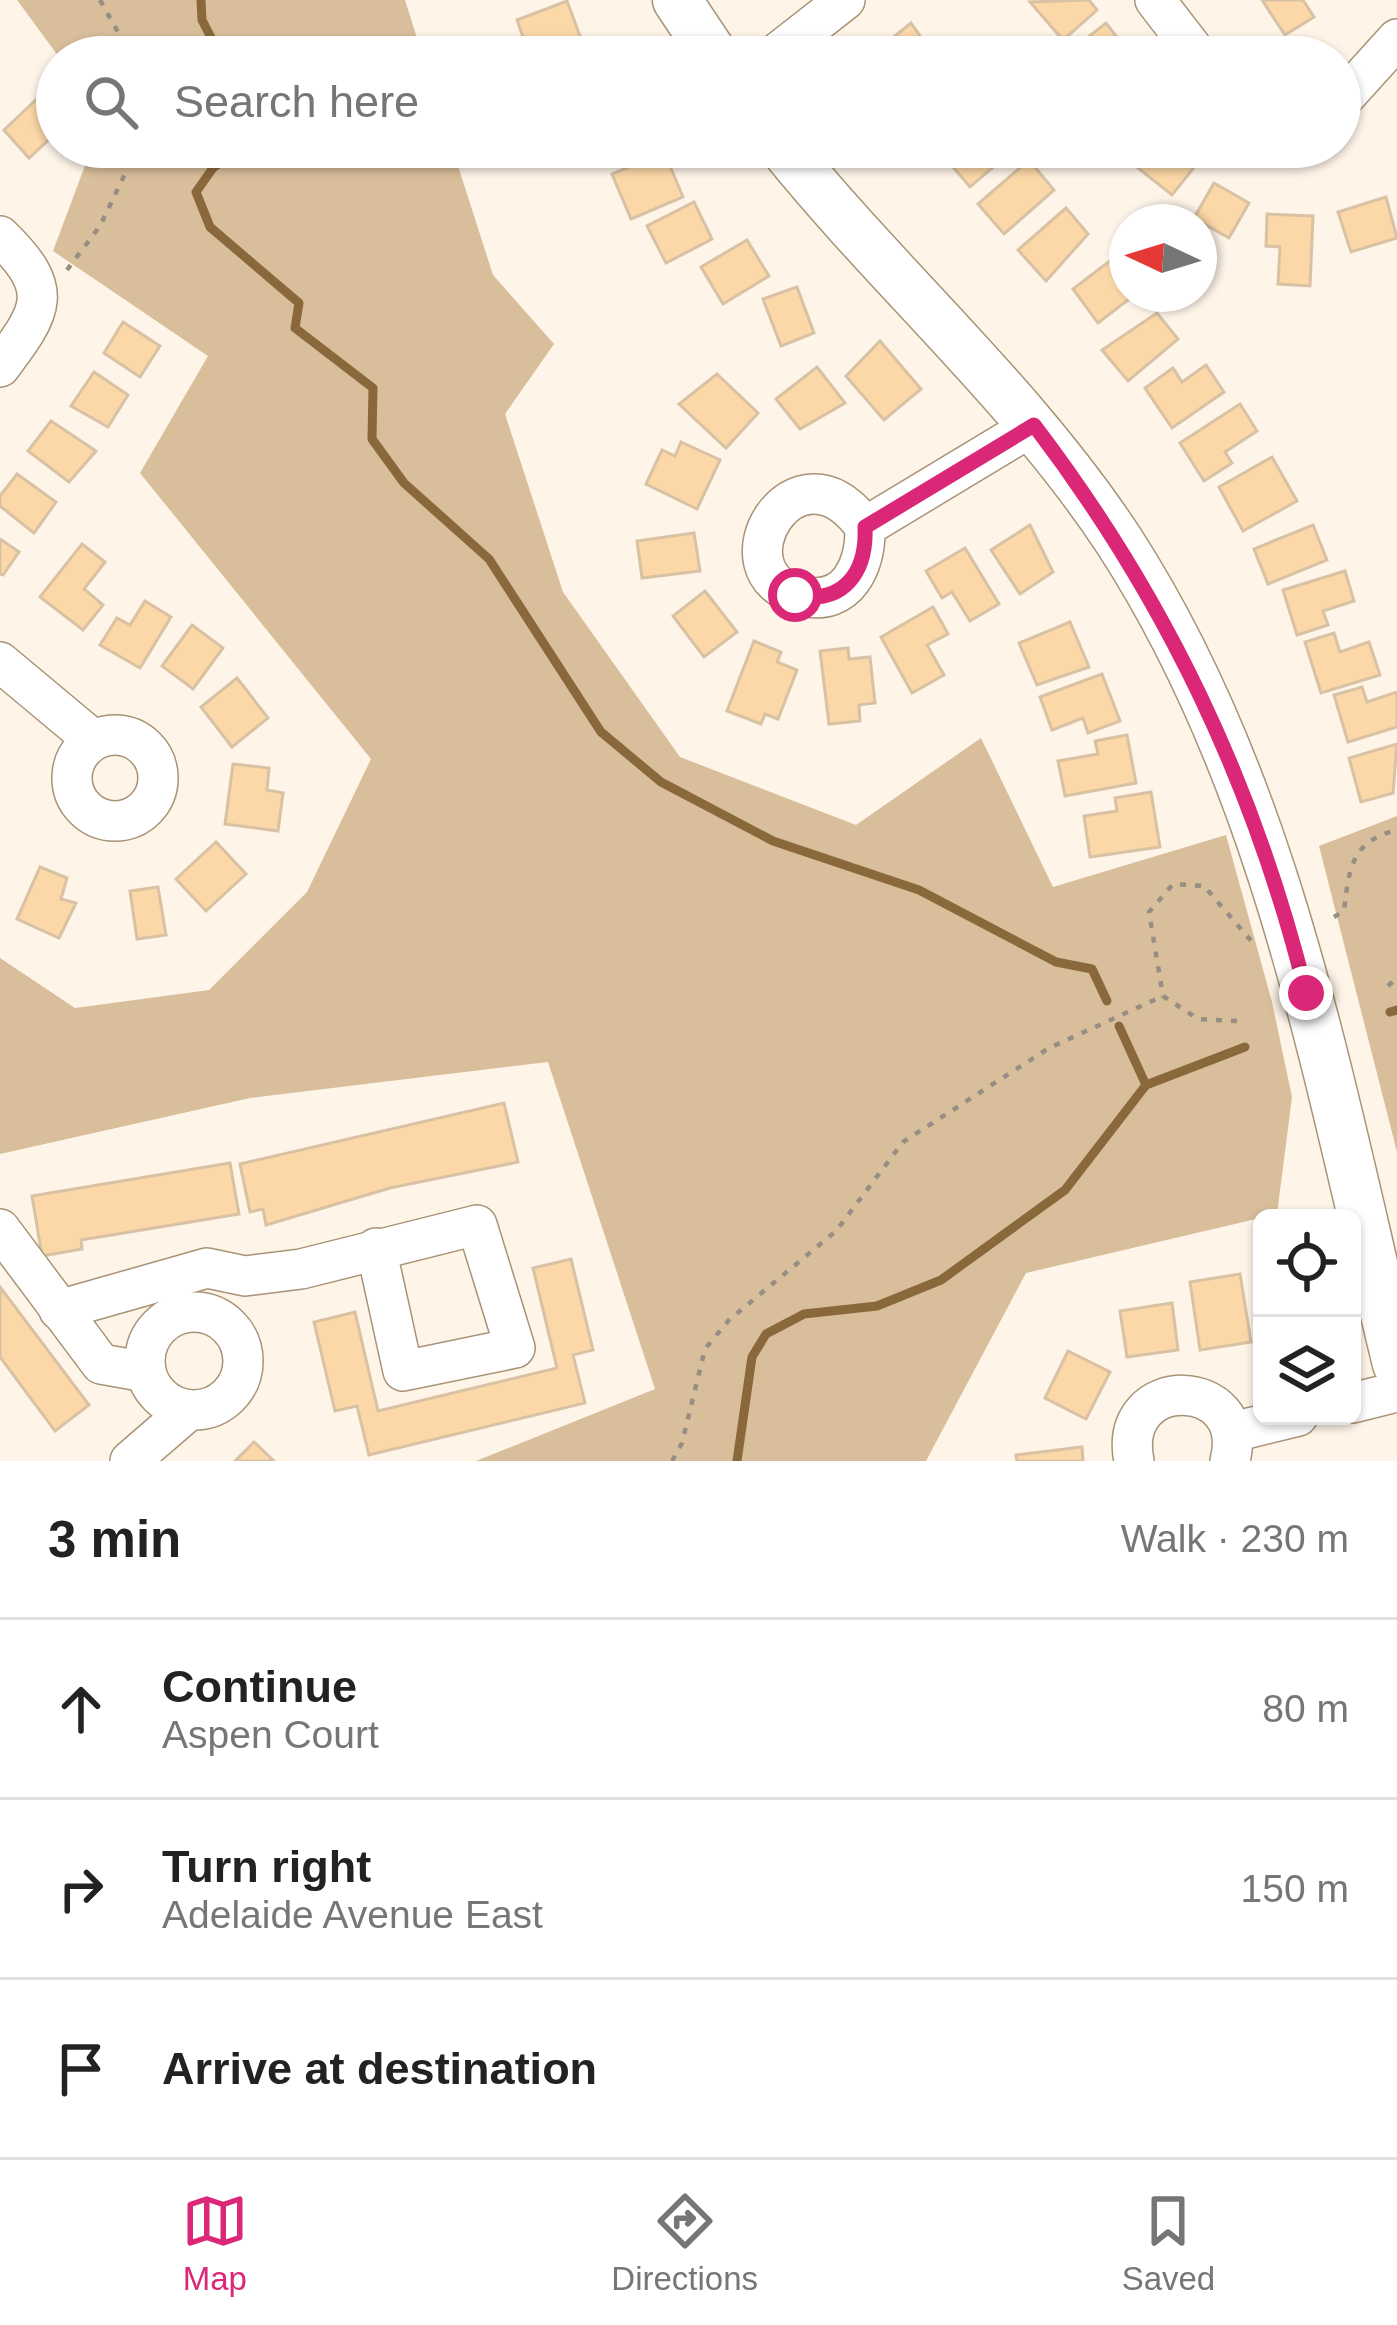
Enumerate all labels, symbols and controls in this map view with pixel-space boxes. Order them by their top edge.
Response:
search box [36,36,1361,168]
icon: search [78,69,144,135]
text: Search here [174,76,419,127]
north arrow [1109,204,1217,312]
route start [768,568,822,622]
route end [1279,966,1333,1020]
map controls [1253,1209,1361,1425]
button: locate [1253,1209,1361,1317]
button: layers [1253,1317,1361,1425]
text: 3 min [48,1511,181,1568]
text: Walk · 230 m [1121,1517,1349,1560]
text: Continue [162,1661,357,1712]
icon: ahead [48,1676,114,1742]
text: 80 m [1262,1687,1349,1730]
text: Aspen Court [162,1713,379,1756]
text: Turn right [162,1841,371,1892]
icon: right [48,1856,114,1922]
text: 150 m [1241,1867,1349,1910]
text: Adelaide Avenue East [162,1893,543,1936]
icon: arrive [48,2036,114,2102]
text: Arrive at destination [162,2043,597,2094]
tab: Map [182,2188,248,2298]
tab: Directions [611,2188,758,2298]
tab: Saved [1122,2188,1215,2298]

